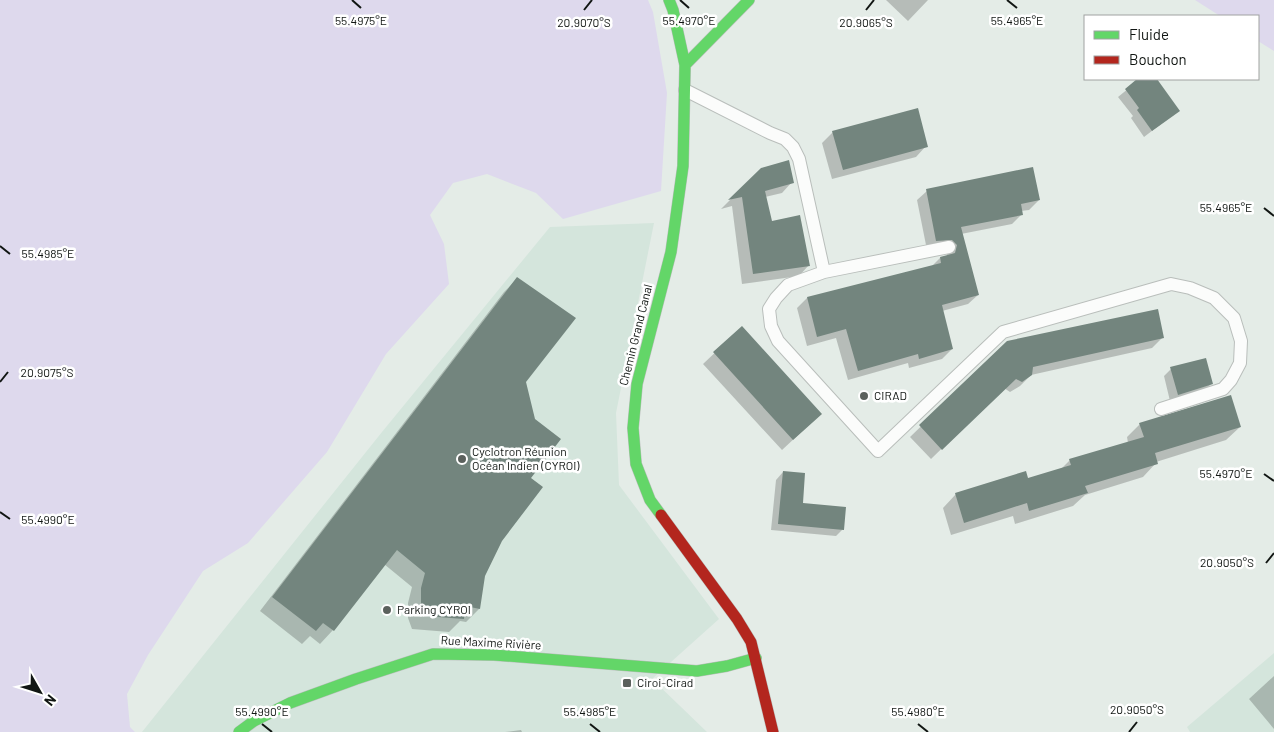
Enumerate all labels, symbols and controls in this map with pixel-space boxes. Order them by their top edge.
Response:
text: 55.4975°E [335,13,387,27]
text: 55.4970°E [663,13,715,27]
text: 55.4965°E [991,13,1043,27]
text: 20.9070°S [557,15,611,29]
text: 20.9065°S [839,15,893,29]
legend [1084,15,1259,80]
text: Fluide [1129,25,1169,43]
text: Bouchon [1129,50,1187,68]
text: 55.4965°E [1200,200,1252,214]
text: 55.4985°E [22,246,74,260]
street label: Chemin Grand Canal [616,283,654,387]
text: 20.9075°S [20,365,74,379]
place label: CIRAD [874,388,907,402]
marker: CIRAD [858,390,870,402]
place label: Cyclotron Réunion Océan Indien (CYROI) [472,444,580,472]
marker: Cyclotron Réunion Océan Indien (CYROI) [456,453,468,465]
text: 55.4970°E [1200,466,1252,480]
text: 55.4990°E [21,512,75,526]
text: 20.9050°S [1200,555,1254,569]
place label: Parking CYROI [397,602,471,616]
marker: Parking CYROI [381,604,393,616]
street label: Rue Maxime Rivière [440,632,542,652]
north arrow [15,667,65,717]
place label: Ciroi-Cirad [637,675,693,689]
marker: Ciroi-Cirad [621,677,633,689]
text: N [41,692,60,709]
text: 20.9050°S [1110,702,1164,716]
text: 55.4990°E [235,704,289,718]
text: 55.4985°E [564,704,616,718]
text: 55.4980°E [891,704,945,718]

